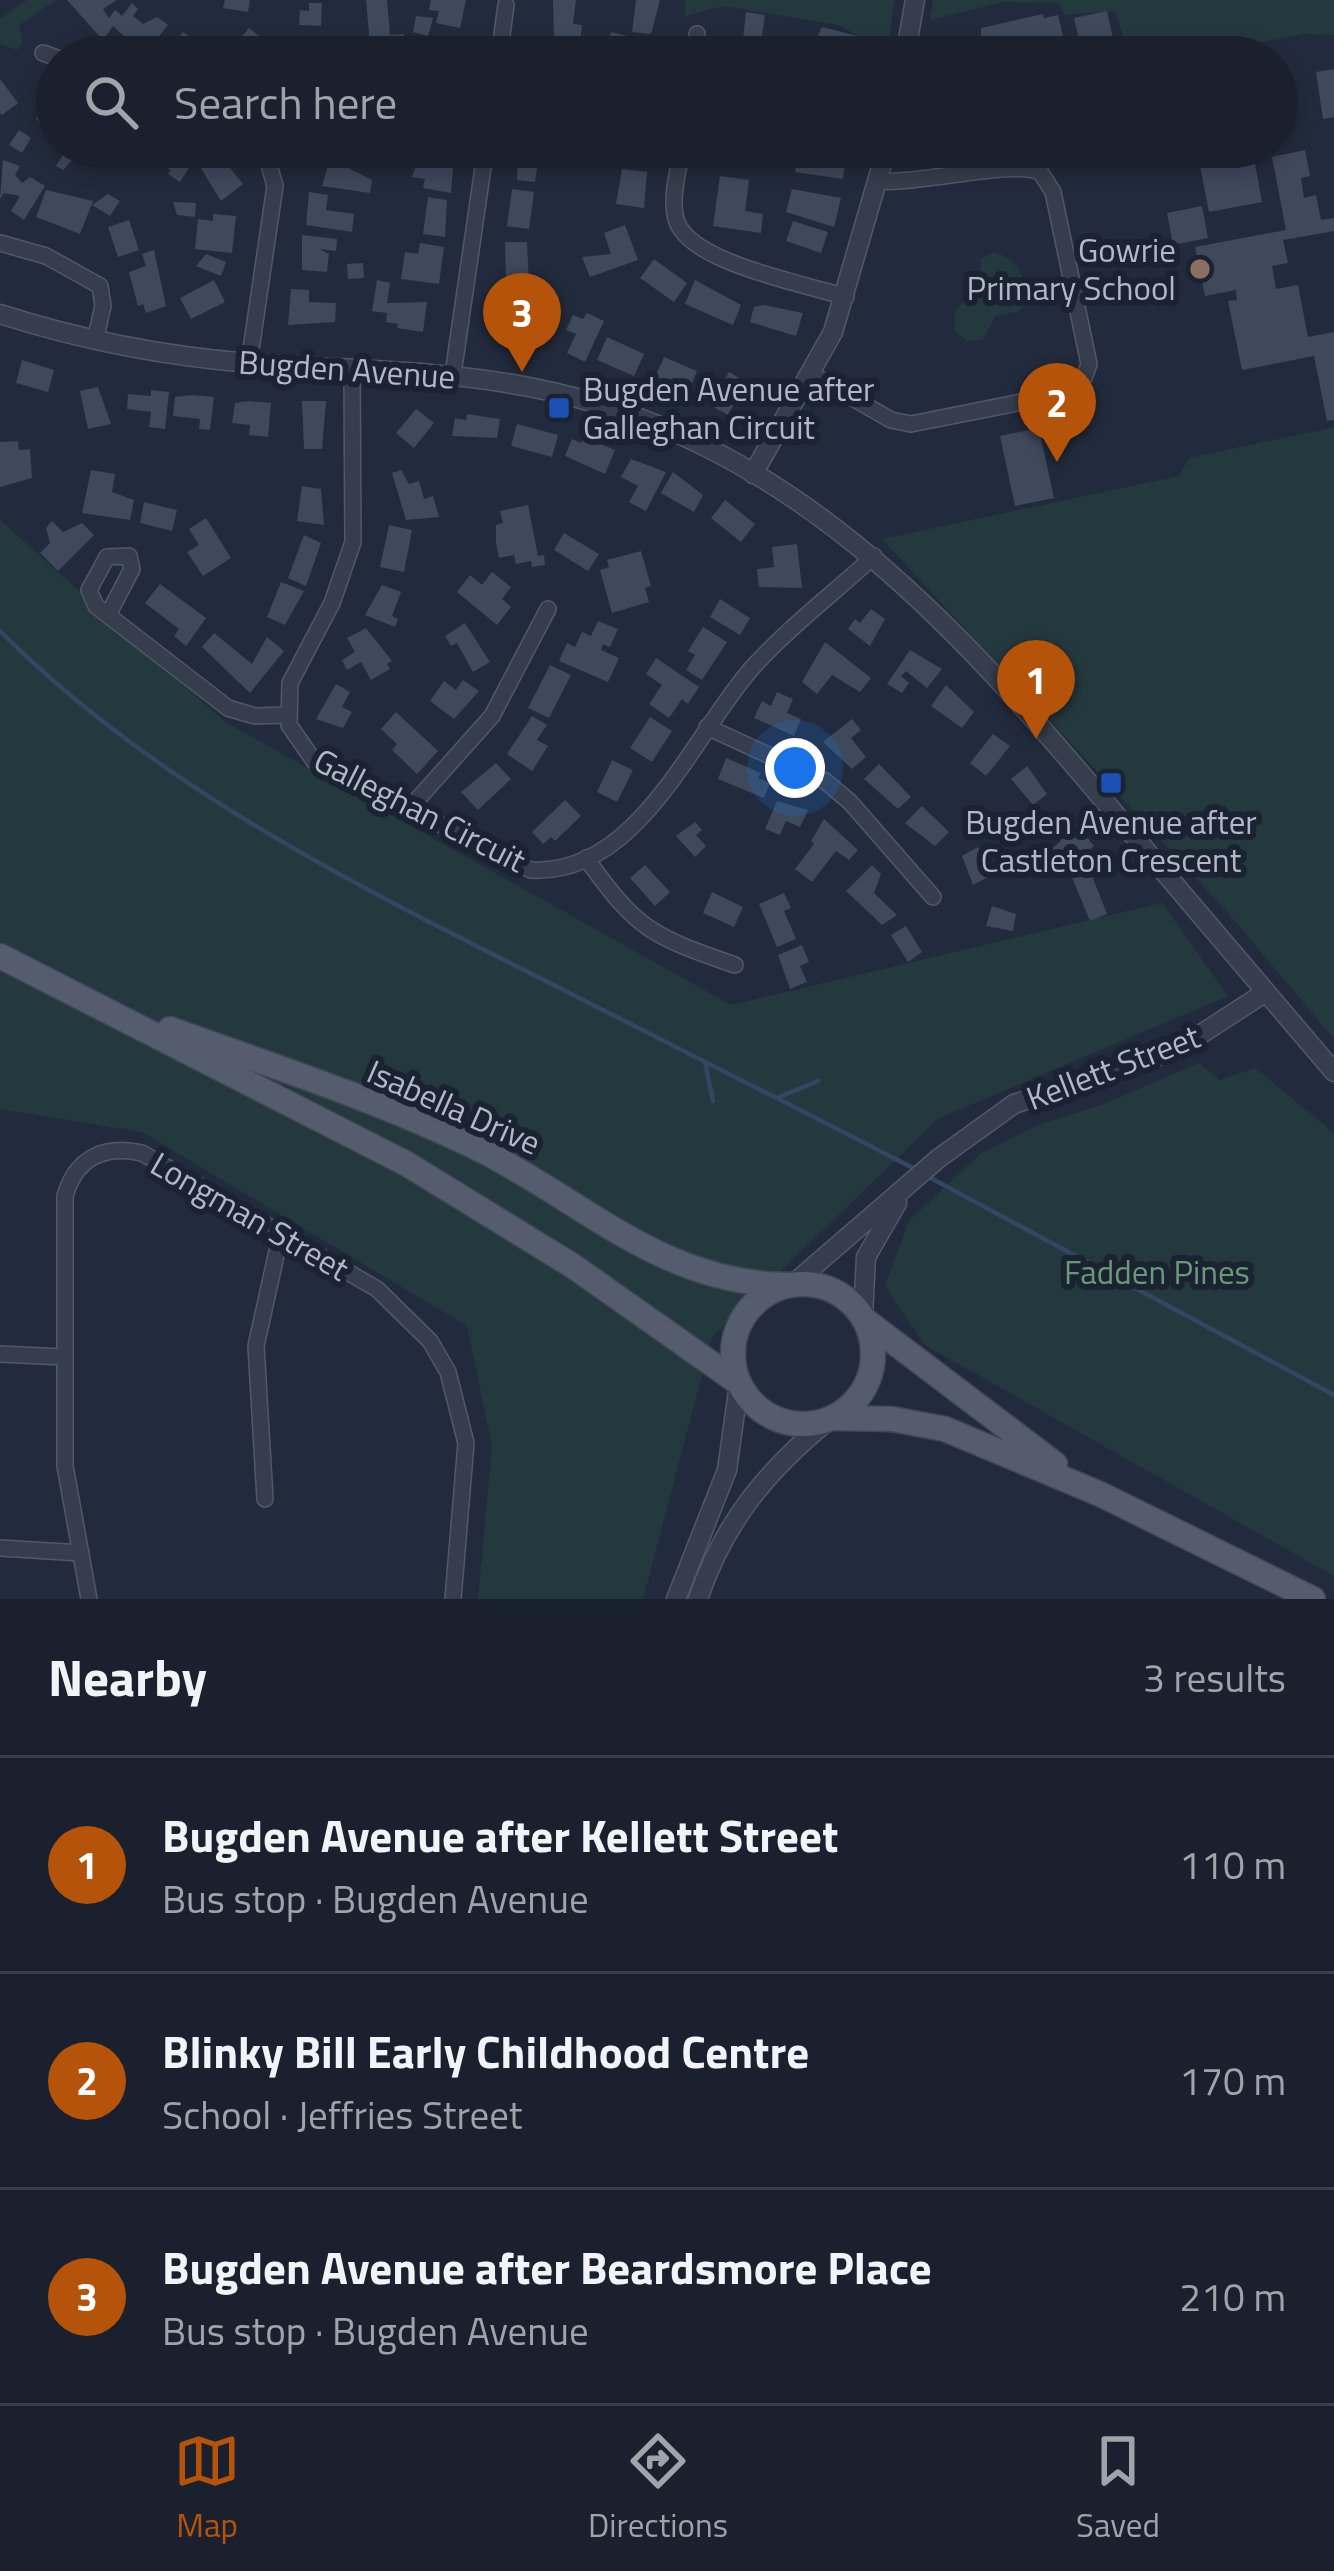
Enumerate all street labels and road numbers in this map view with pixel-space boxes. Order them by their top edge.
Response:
street label: Bugden Avenue [237,336,457,402]
street label: Galleghan Circuit [305,735,535,885]
street label: Kellett Street [1019,1011,1207,1123]
street label: Isabella Drive [359,1046,549,1168]
street label: Longman Street [141,1139,359,1293]

